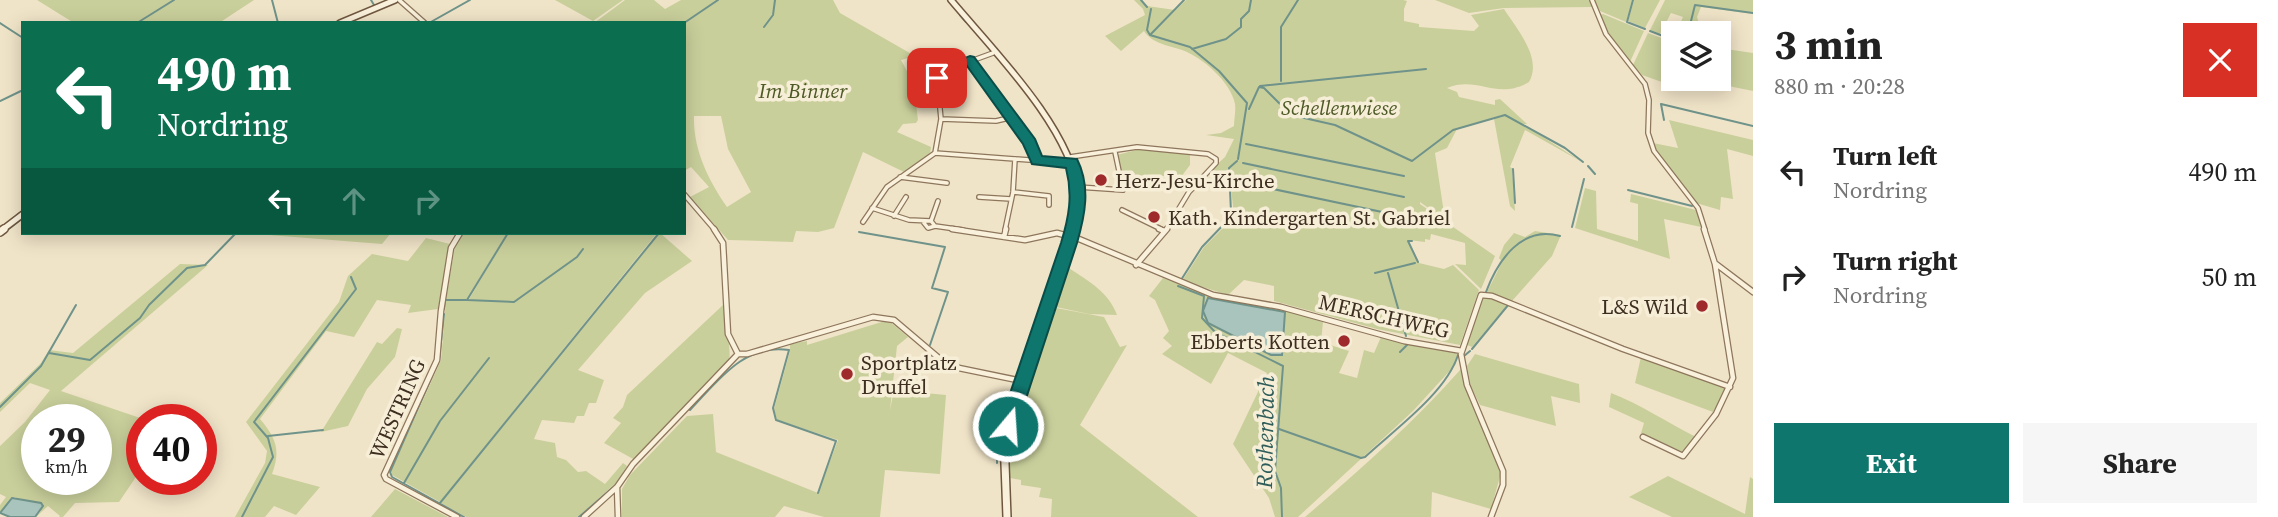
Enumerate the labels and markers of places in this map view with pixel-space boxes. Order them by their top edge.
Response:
pin [907,48,967,108]
place label: Herz-Jesu-Kirche [1115,166,1275,195]
marker: Herz-Jesu-Kirche [1093,172,1109,188]
place label: Kath. Kindergarten St. Gabriel [1168,203,1450,232]
marker: Kath. Kindergarten St. Gabriel [1146,209,1162,225]
place label: L&S Wild [1601,292,1688,321]
marker: L&S Wild [1694,298,1710,314]
place label: Ebberts Kotten [1190,327,1330,356]
marker: Ebberts Kotten [1336,333,1352,349]
place label: Sportplatz Druffel [861,348,957,401]
marker: Sportplatz Druffel [839,366,855,382]

